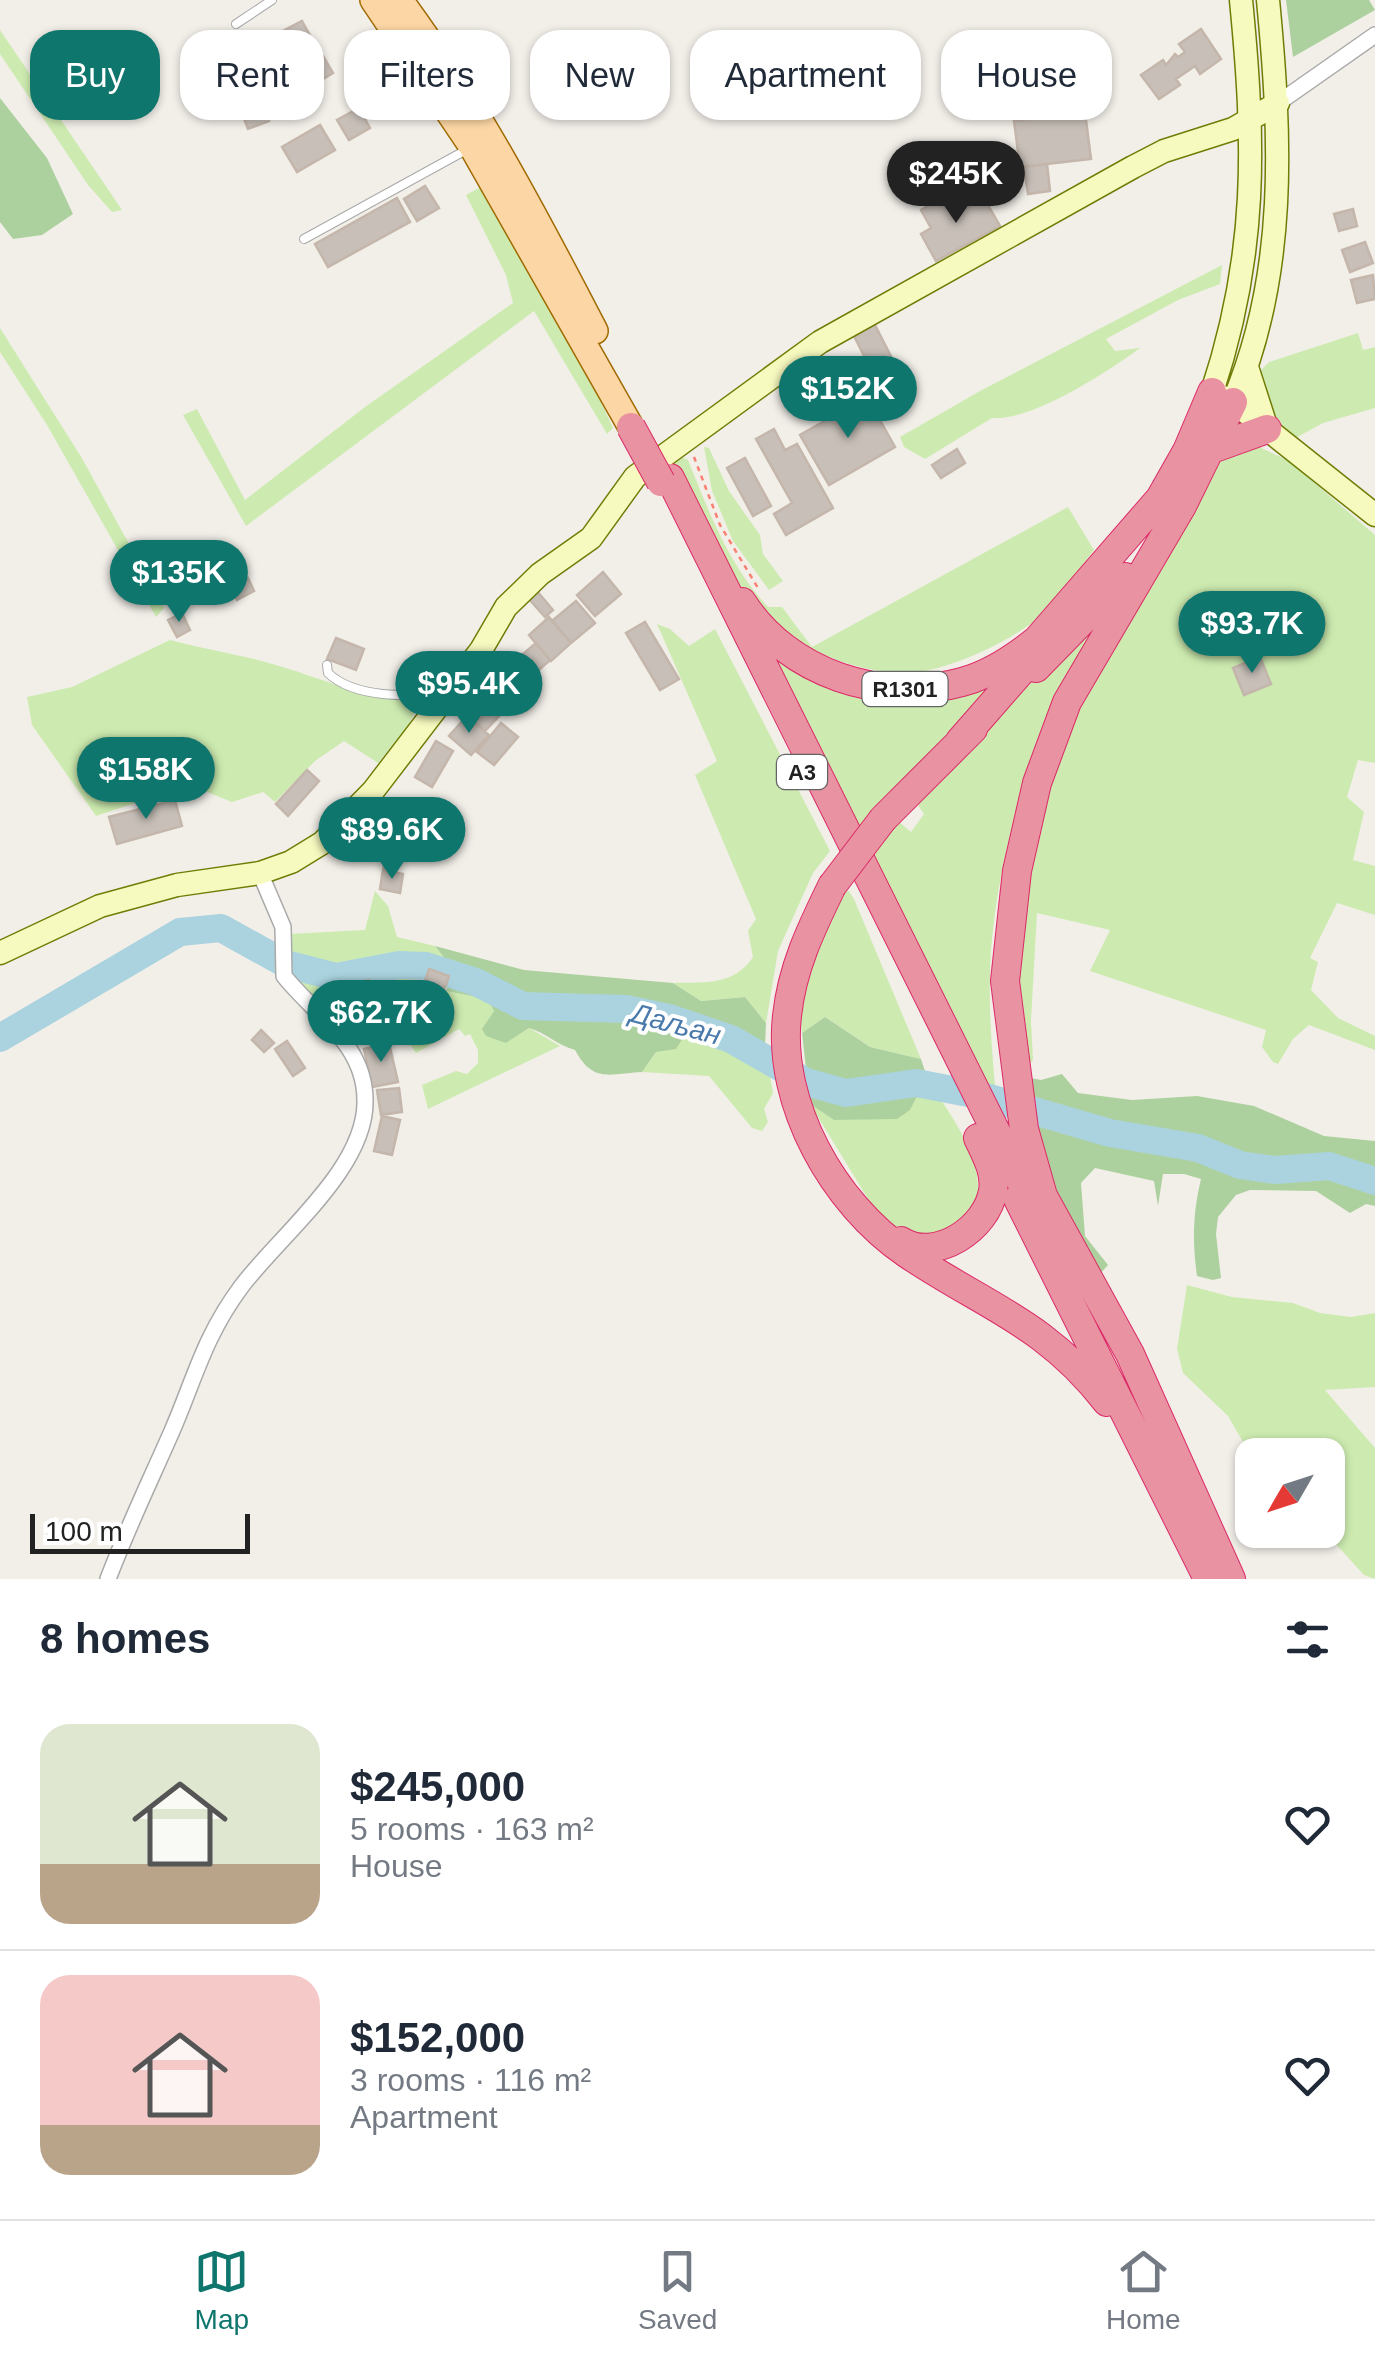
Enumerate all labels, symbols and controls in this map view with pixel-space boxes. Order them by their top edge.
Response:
chip: Buy [30,30,160,120]
chip: Rent [180,30,324,120]
chip: Filters [344,30,510,120]
chip: New [530,30,670,120]
chip: Apartment [690,30,921,120]
chip: House [941,30,1112,120]
pin: $245K [886,141,1026,226]
text: $245K [909,155,1003,191]
pin: $152K [778,356,918,441]
text: $152K [801,370,895,406]
pin: $135K [109,540,249,625]
text: $135K [132,554,226,590]
pin: $93.7K [1171,591,1333,676]
text: $93.7K [1200,605,1304,641]
pin: $95.4K [388,651,550,736]
text: $95.4K [417,665,521,701]
road number: R1301 [862,672,948,706]
pin: $158K [76,737,216,822]
text: $158K [99,751,193,787]
road number: A3 [777,755,827,789]
pin: $89.6K [311,797,473,882]
text: $89.6K [340,811,444,847]
pin: $62.7K [300,980,462,1065]
text: $62.7K [329,994,433,1030]
water label: Даљан [625,996,724,1051]
north arrow [1235,1438,1345,1548]
map controls [1235,1438,1345,1548]
scale bar [30,1509,250,1554]
text: 100 m [45,1516,123,1547]
icon: filters [1280,1612,1335,1667]
text: 8 homes [40,1615,210,1662]
text: $245,000 [350,1763,525,1810]
icon: home [120,1764,240,1884]
icon: heart [1280,1797,1335,1852]
text: 5 rooms · 163 m² [350,1811,594,1847]
text: House [350,1848,443,1884]
text: $152,000 [350,2014,525,2061]
icon: home [120,2015,240,2135]
icon: heart [1280,2048,1335,2103]
text: 3 rooms · 116 m² [350,2062,591,2098]
text: Apartment [350,2099,498,2135]
tab: Map [194,2244,249,2336]
tab: Saved [638,2244,717,2336]
tab: Home [1106,2244,1181,2336]

